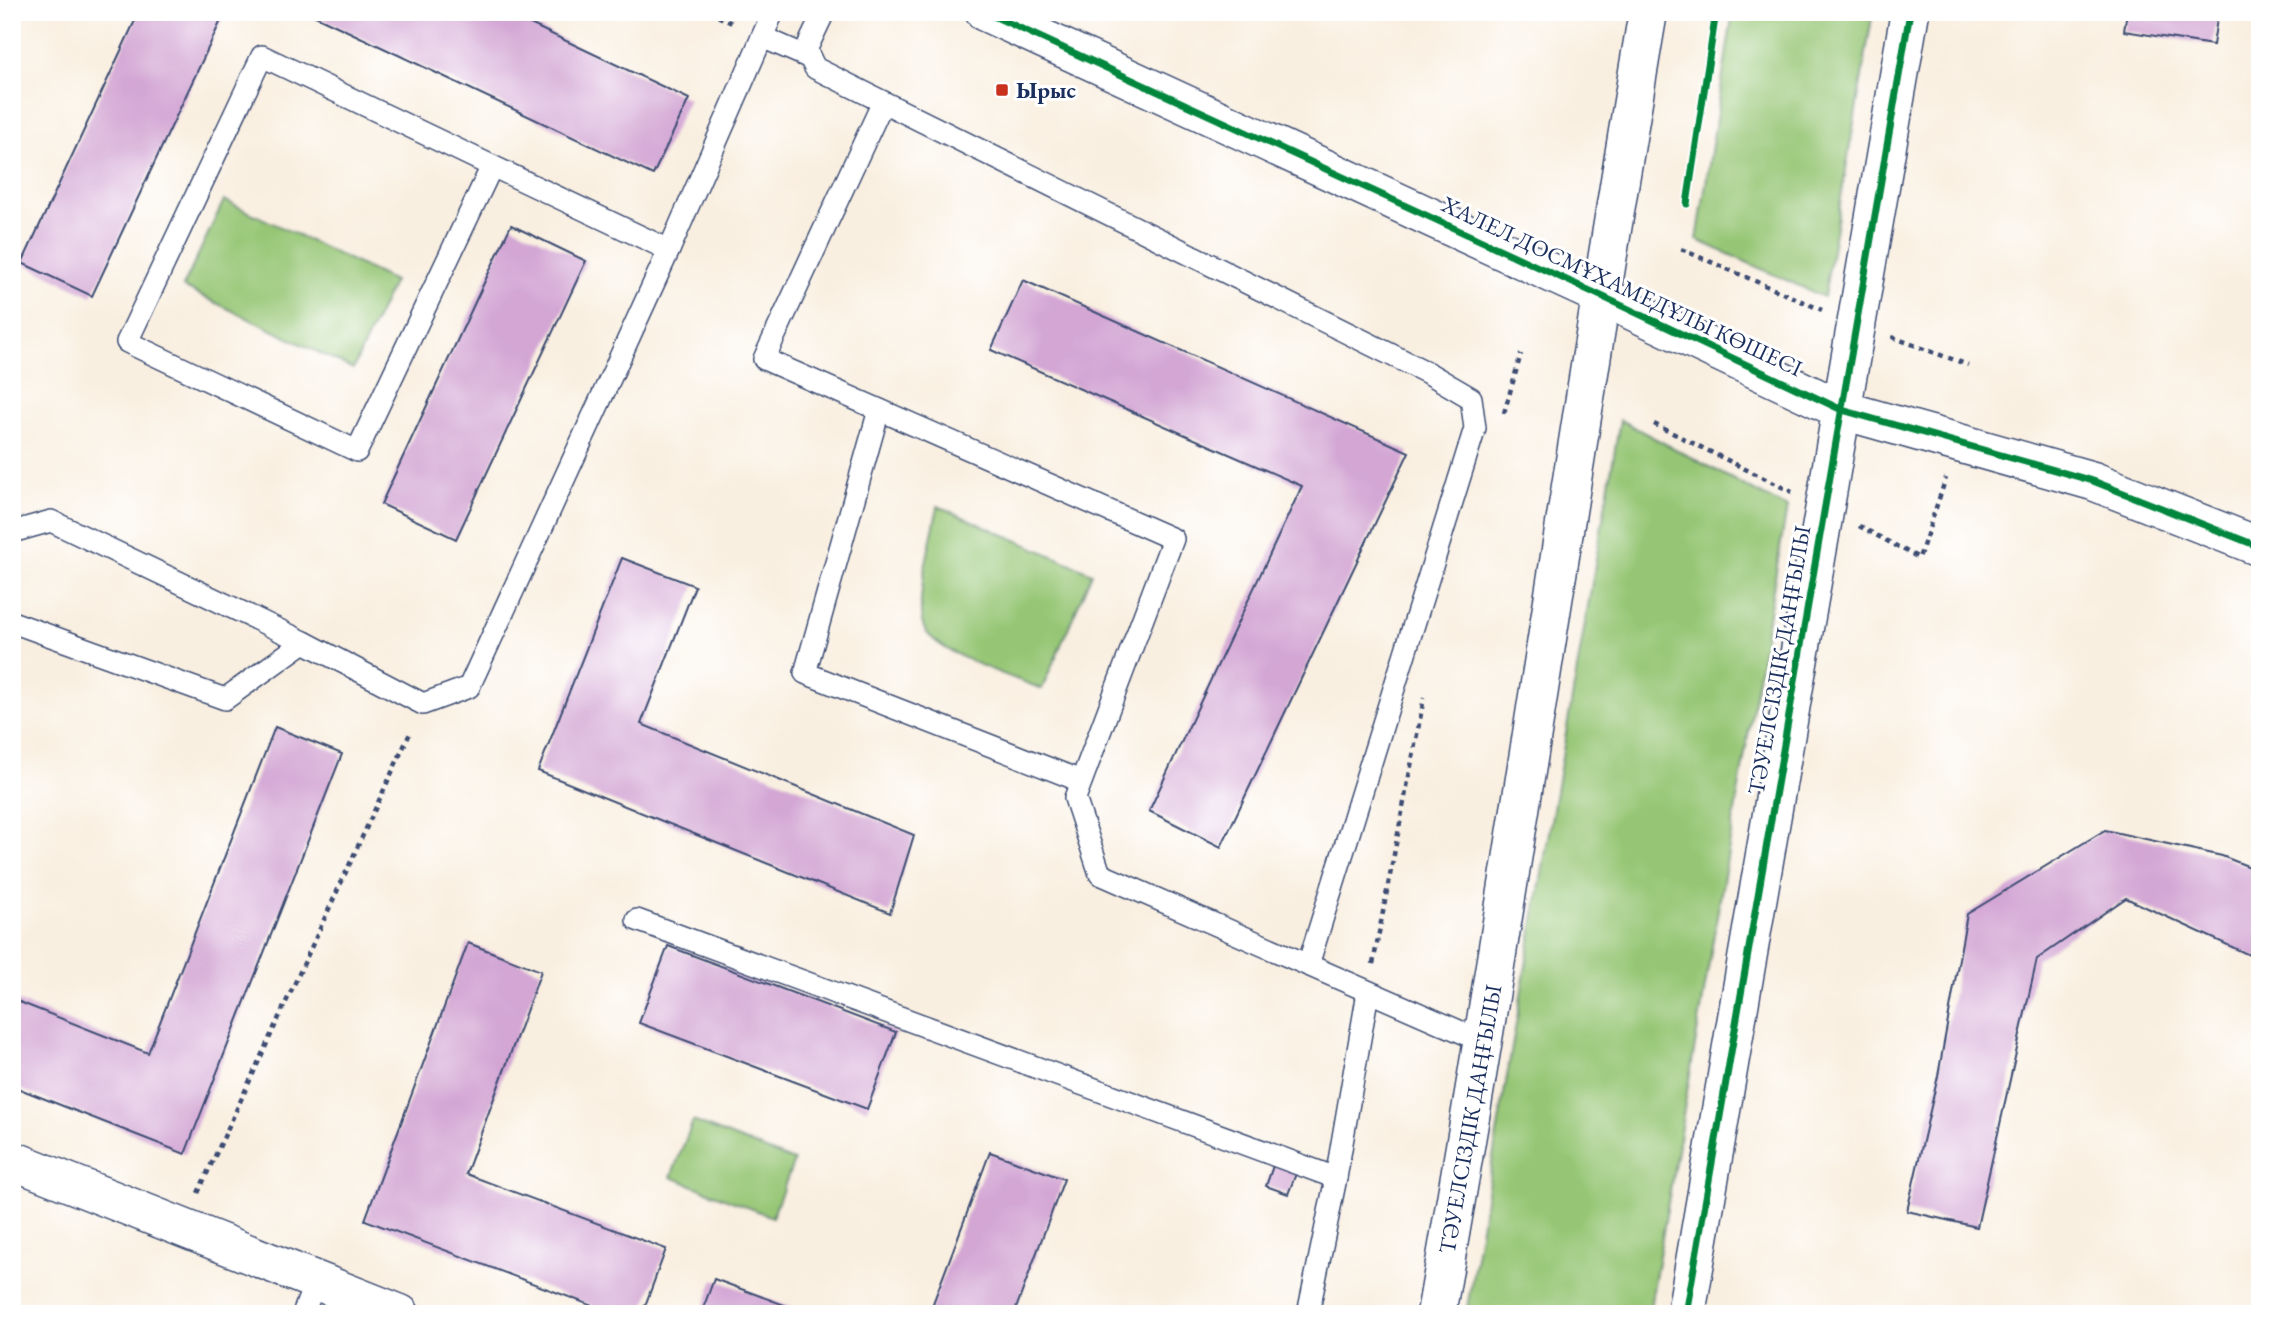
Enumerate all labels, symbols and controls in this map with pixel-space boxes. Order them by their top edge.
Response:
place label: Ырыс [1016,75,1077,105]
marker: Ырыс [994,82,1010,98]
street label: ХАЛЕЛ ДОСМҰХАМЕДҰЛЫ КӨШЕСІ [1436,189,1807,383]
street label: ТӘУЕЛСІЗДІК ДАҢҒЫЛЫ [1741,523,1817,797]
street label: ТӘУЕЛСІЗДІК ДАҢҒЫЛЫ [1432,982,1508,1256]

